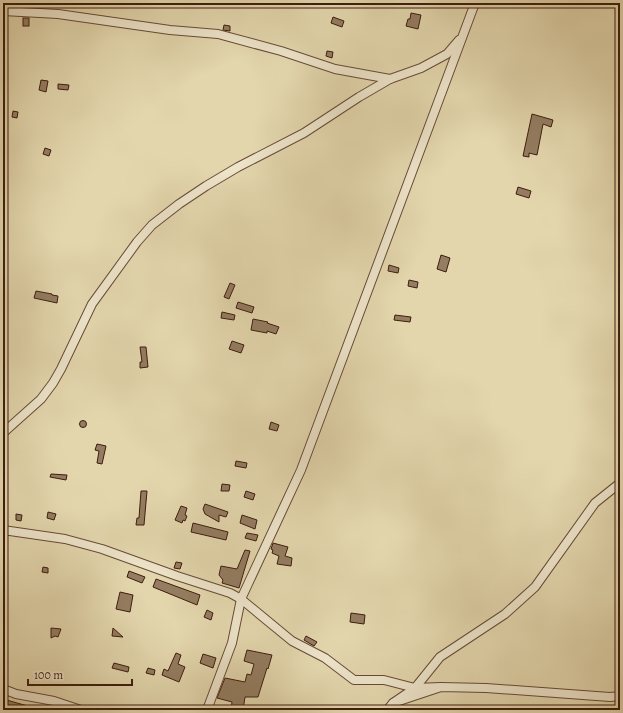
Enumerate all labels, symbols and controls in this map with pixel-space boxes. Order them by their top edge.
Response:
scale bar [28,661,132,687]
text: 100 m [34,667,63,683]

